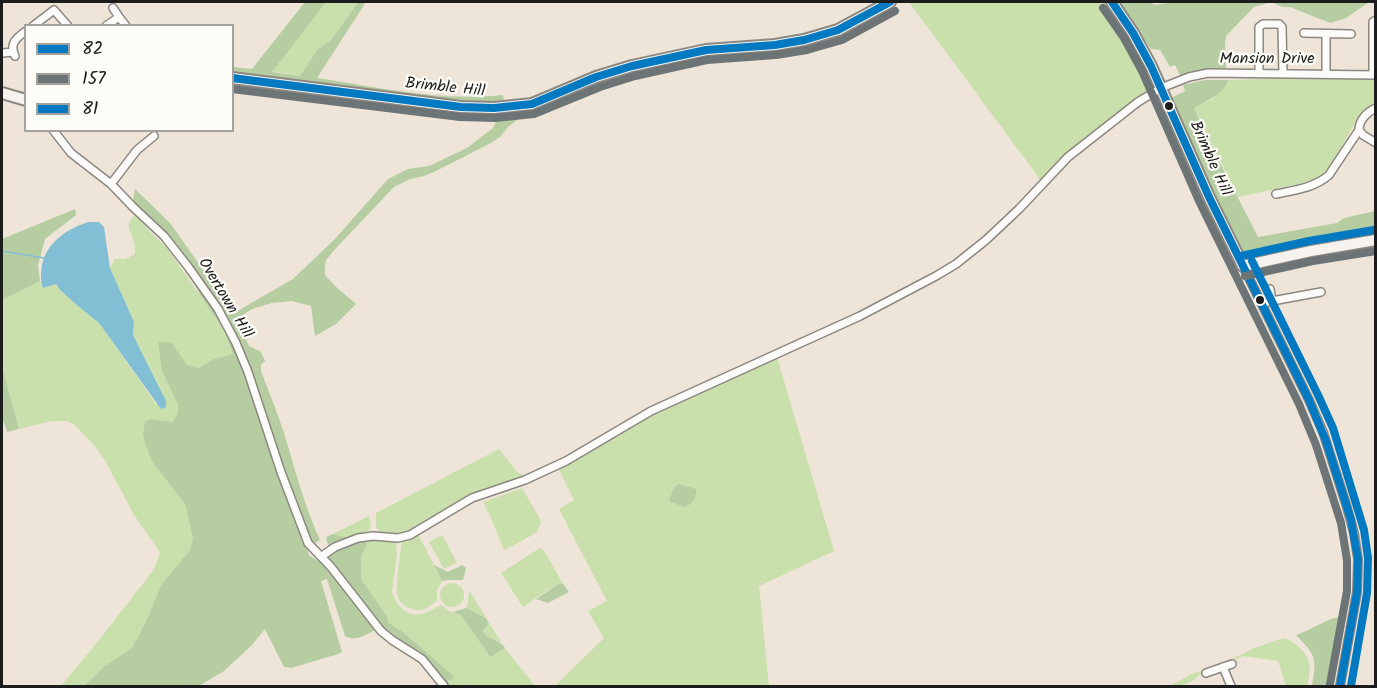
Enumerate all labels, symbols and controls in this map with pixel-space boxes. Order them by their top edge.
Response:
legend [24,24,234,132]
text: 82 [82,35,103,64]
street label: Mansion Drive [1220,50,1314,70]
text: 157 [82,65,106,94]
street label: Brimble Hill [404,75,486,103]
text: 81 [82,95,99,124]
unlabelled marker [1163,100,1175,112]
street label: Brimble Hill [1184,118,1234,200]
street label: Overtown Hill [192,255,256,343]
unlabelled marker [1254,294,1266,306]

